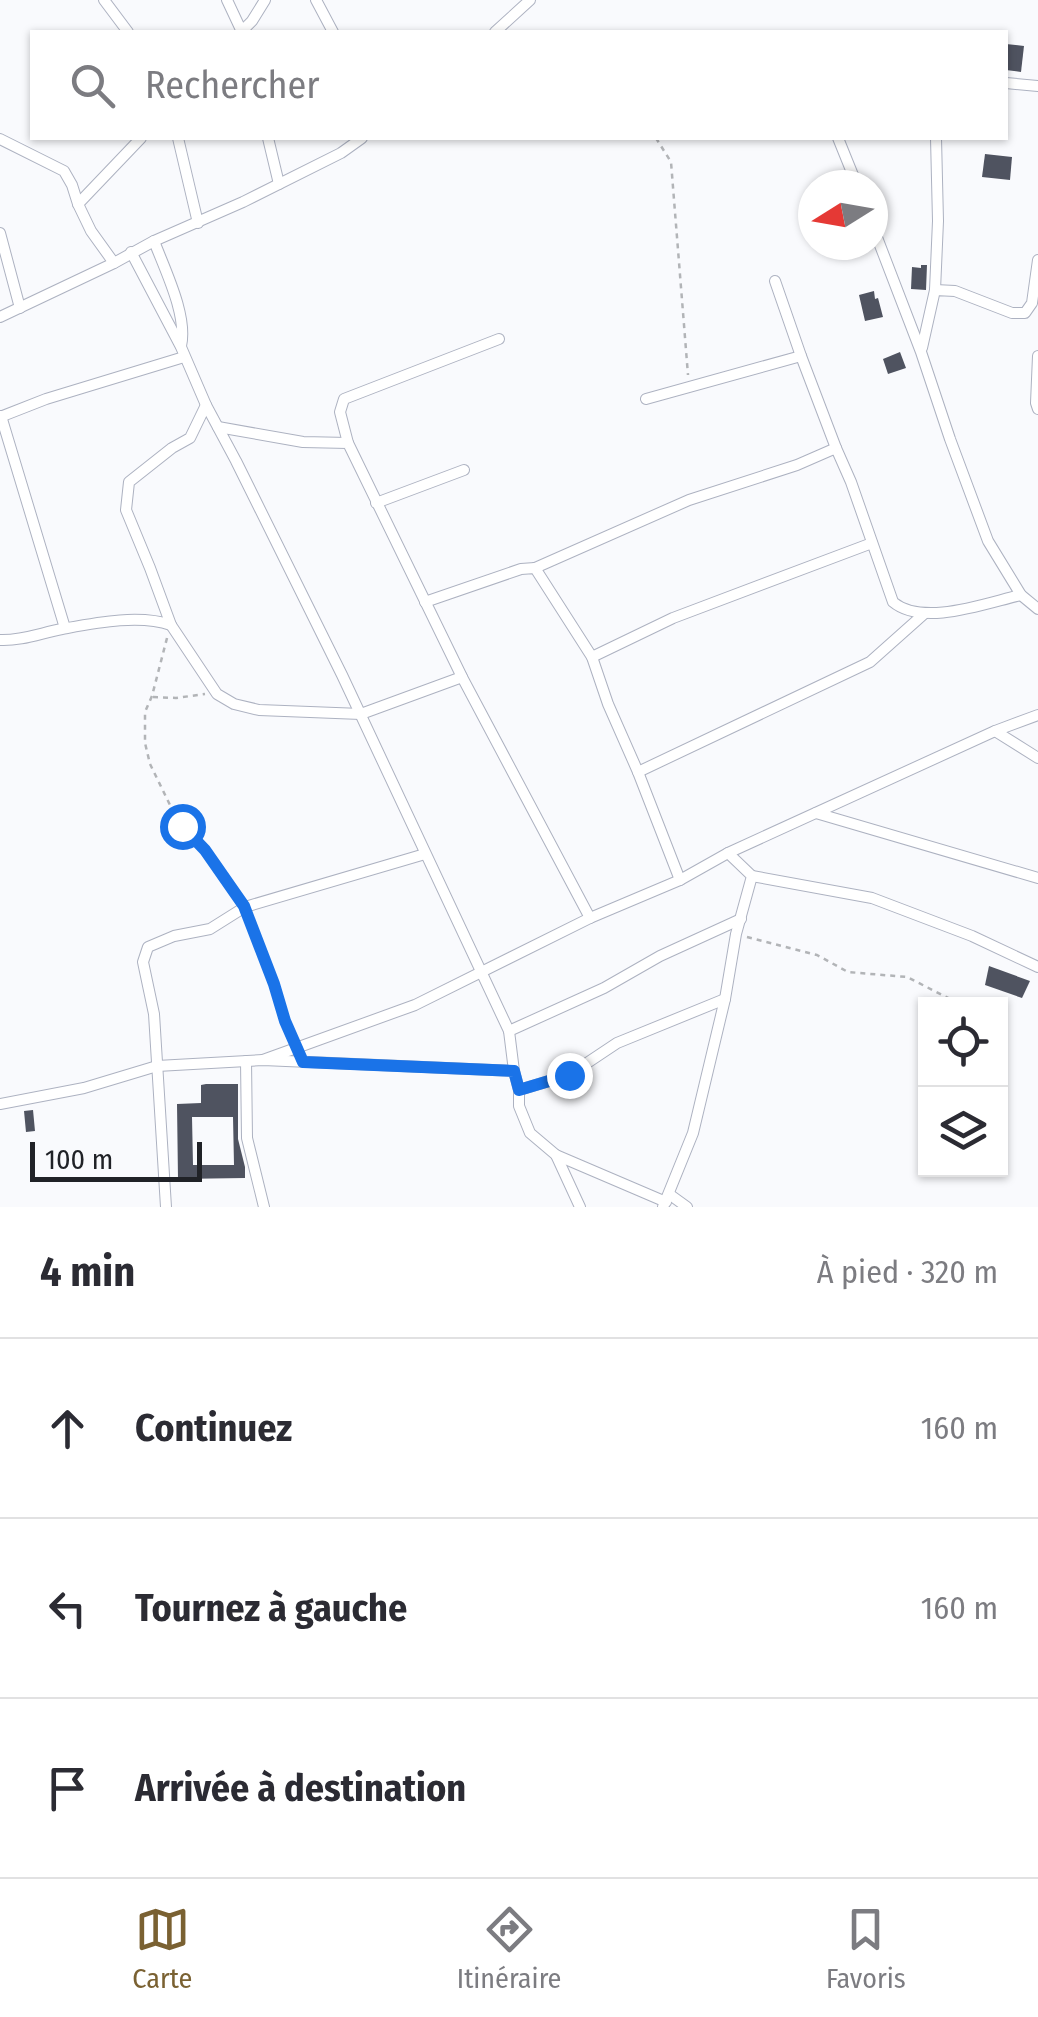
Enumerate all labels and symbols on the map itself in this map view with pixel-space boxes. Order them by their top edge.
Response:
north arrow [798,170,888,260]
route start [160,804,206,850]
route end [547,1053,593,1099]
scale bar [30,1137,202,1182]

